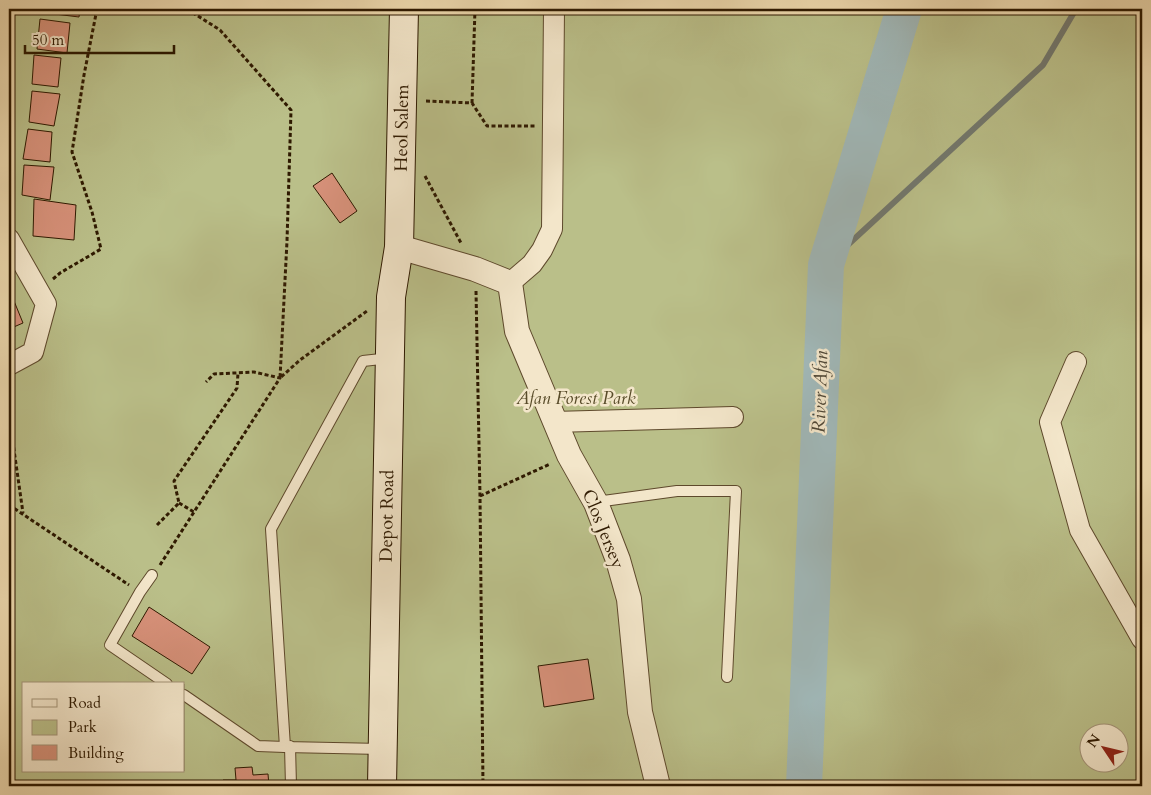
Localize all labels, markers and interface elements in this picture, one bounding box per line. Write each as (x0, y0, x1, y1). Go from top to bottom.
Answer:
scale bar (25, 22, 174, 54)
text: 50 m (32, 30, 64, 50)
street label: Heol Salem (389, 83, 415, 172)
water label: River Afan (806, 350, 834, 434)
park label: Afan Forest Park (515, 386, 636, 411)
street label: Depot Road (374, 469, 400, 562)
street label: Clos Jersey (576, 486, 630, 573)
legend (22, 682, 185, 772)
text: Road (68, 693, 101, 713)
text: Park (68, 717, 97, 737)
north arrow (1078, 722, 1128, 772)
text: N (1082, 730, 1105, 751)
text: Building (68, 743, 124, 763)

